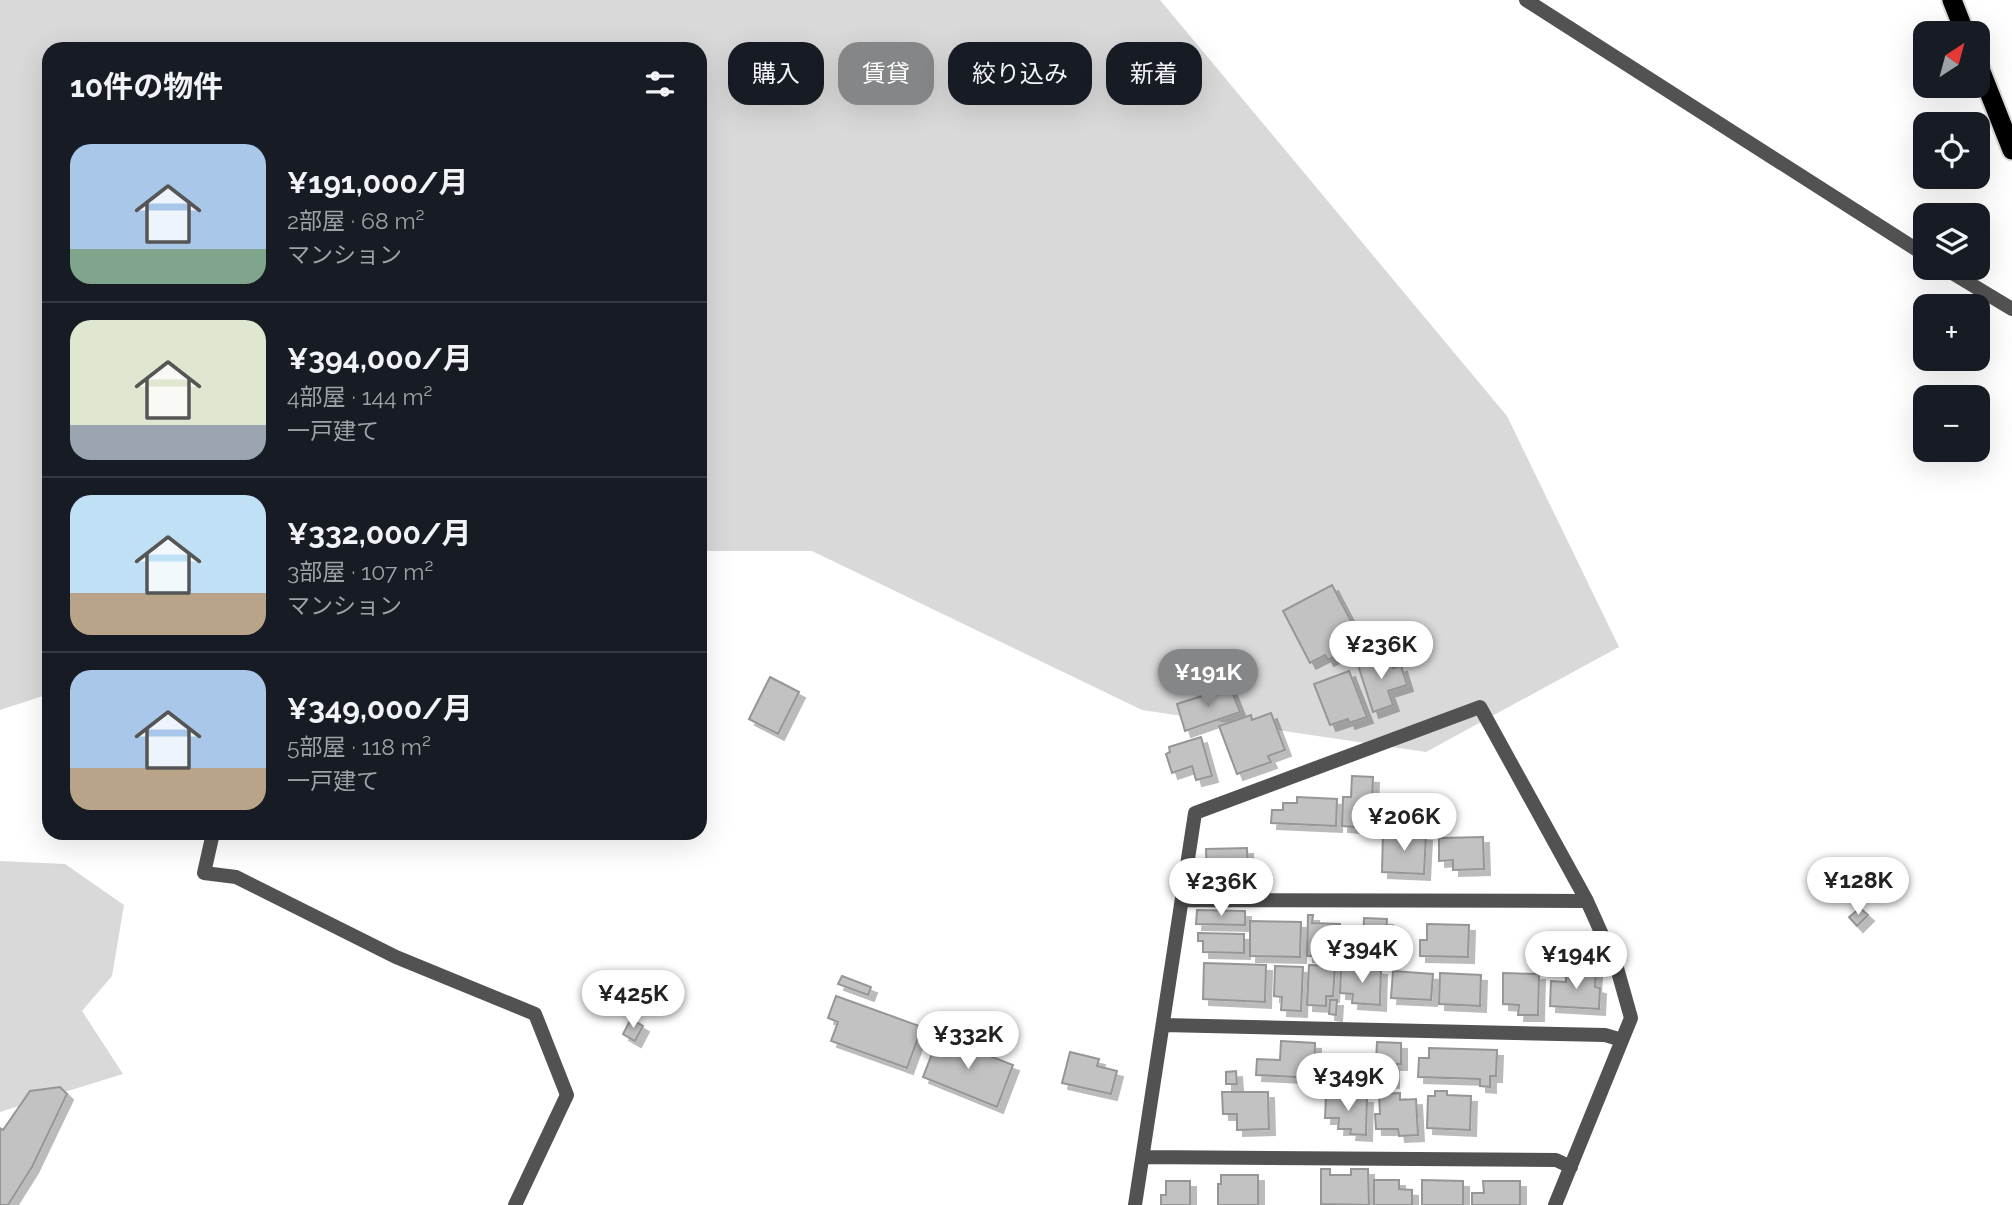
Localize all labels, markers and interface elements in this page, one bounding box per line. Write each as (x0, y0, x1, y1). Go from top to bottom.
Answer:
north arrow (1913, 21, 1990, 98)
map controls (1913, 21, 1990, 462)
chip: 購入 (728, 42, 824, 105)
chip: 賃貸 (838, 42, 934, 105)
chip: 絞り込み (948, 42, 1092, 105)
chip: 新着 (1106, 42, 1202, 105)
icon: filters (641, 65, 679, 103)
text: 10件の物件 (70, 69, 223, 104)
button: locate (1913, 112, 1990, 189)
text: ¥191,000/月 (287, 165, 469, 200)
icon: home (126, 172, 210, 256)
button: layers (1913, 203, 1990, 280)
text: 2部屋 · 68 m² (287, 207, 425, 234)
text: マンション (287, 241, 402, 268)
button: + (1913, 294, 1990, 371)
text: ¥394,000/月 (287, 341, 473, 376)
icon: home (126, 348, 210, 432)
text: 4部屋 · 144 m² (287, 383, 433, 410)
button: − (1913, 385, 1990, 462)
text: 一戸建て (287, 417, 379, 444)
text: ¥332,000/月 (287, 516, 472, 551)
icon: home (126, 523, 210, 607)
text: 3部屋 · 107 m² (287, 558, 433, 585)
text: マンション (287, 592, 402, 619)
pin: ¥236K (1332, 622, 1430, 681)
text: ¥236K (1345, 630, 1417, 657)
pin: ¥191K (1159, 650, 1257, 709)
text: ¥191K (1174, 658, 1242, 685)
text: ¥349,000/月 (287, 691, 473, 726)
icon: home (126, 698, 210, 782)
text: 5部屋 · 118 m² (287, 733, 431, 760)
text: 一戸建て (287, 767, 379, 794)
pin: ¥206K (1355, 794, 1453, 853)
text: ¥206K (1368, 802, 1440, 829)
pin: ¥236K (1172, 858, 1270, 918)
pin: ¥128K (1809, 858, 1907, 917)
text: ¥128K (1823, 866, 1893, 893)
text: ¥236K (1185, 867, 1257, 894)
pin: ¥394K (1313, 926, 1411, 985)
pin: ¥194K (1527, 932, 1625, 991)
text: ¥394K (1326, 934, 1398, 961)
text: ¥194K (1541, 940, 1611, 967)
pin: ¥425K (584, 970, 682, 1030)
text: ¥425K (598, 979, 668, 1006)
pin: ¥332K (919, 1012, 1017, 1071)
text: ¥332K (933, 1020, 1003, 1047)
pin: ¥349K (1299, 1054, 1397, 1113)
text: ¥349K (1312, 1062, 1384, 1089)

